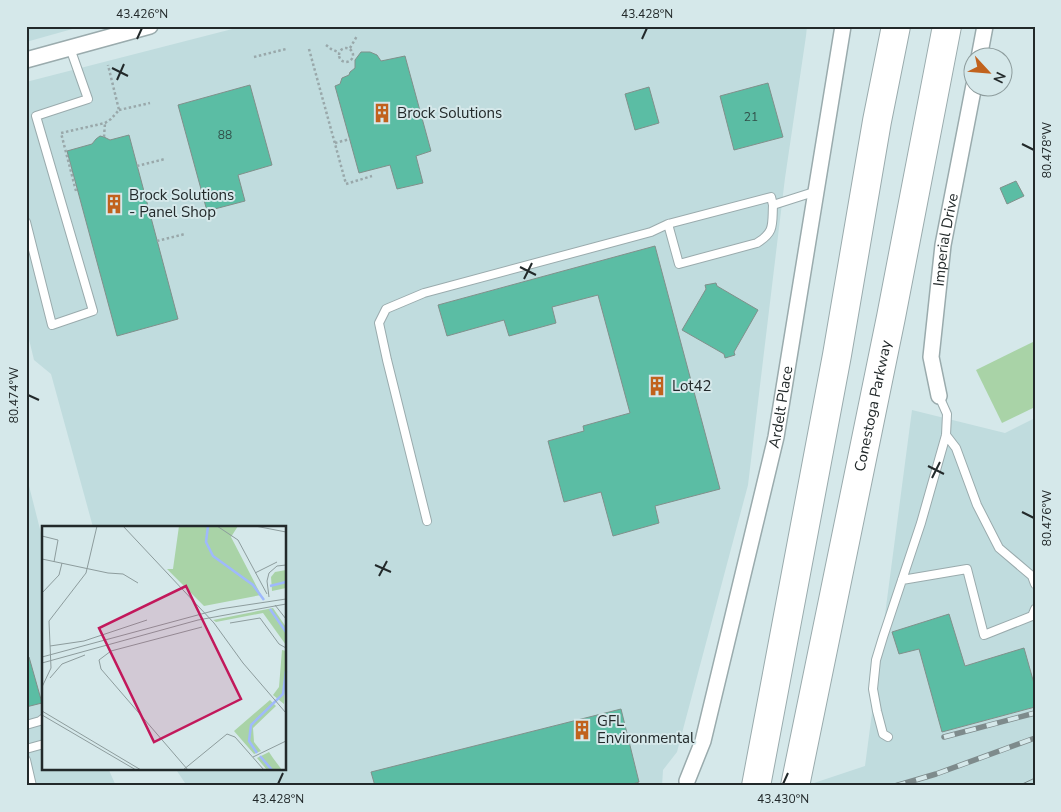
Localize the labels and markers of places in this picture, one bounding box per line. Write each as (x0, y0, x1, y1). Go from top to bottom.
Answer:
building icon: Brock Solutions (371, 102, 393, 124)
place label: Brock Solutions (397, 103, 502, 123)
place label: Brock Solutions - Panel Shop (129, 185, 234, 222)
building icon: Brock Solutions - Panel Shop (103, 193, 125, 215)
building icon: Lot42 (646, 375, 668, 397)
place label: Lot42 (672, 376, 712, 396)
place label: GFL Environmental (597, 711, 695, 748)
building icon: GFL Environmental (571, 719, 593, 741)

